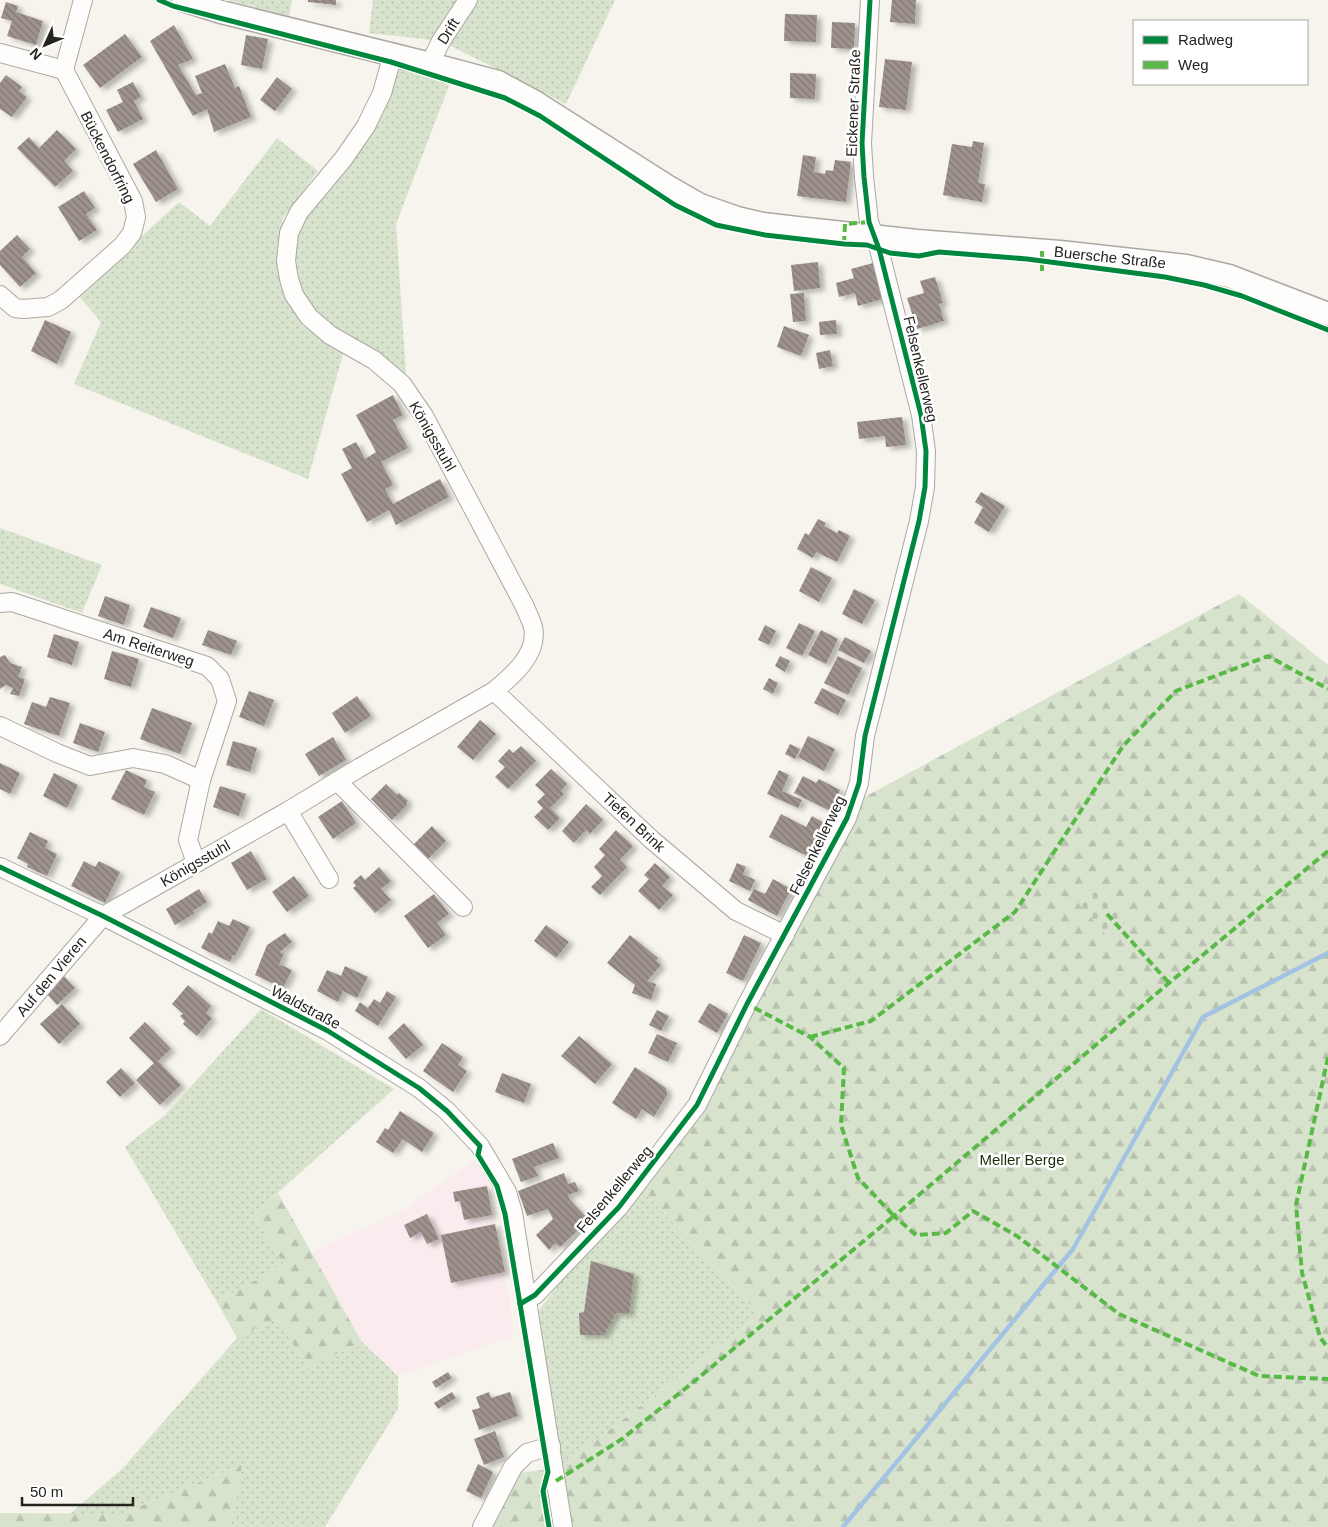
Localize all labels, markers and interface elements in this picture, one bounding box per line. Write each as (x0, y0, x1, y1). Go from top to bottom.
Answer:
street label: Drift (434, 14, 463, 47)
north arrow (20, 20, 70, 70)
legend (1133, 20, 1308, 85)
text: Radweg (1178, 31, 1233, 48)
text: N (26, 45, 45, 63)
street label: Eickener Straße (843, 49, 863, 157)
text: Weg (1178, 56, 1209, 73)
street label: Bückendorfring (78, 108, 138, 206)
street label: Buersche Straße (1053, 243, 1167, 271)
street label: Felsenkellerweg (901, 314, 941, 424)
street label: Königsstuhl (406, 398, 460, 474)
street label: Am Reiterweg (102, 624, 196, 670)
street label: Tiefen Brink (599, 789, 669, 856)
street label: Felsenkellerweg (786, 793, 848, 897)
street label: Königsstuhl (157, 836, 233, 890)
street label: Auf den Vieren (13, 933, 89, 1019)
street label: Waldstraße (268, 982, 344, 1032)
street label: Felsenkellerweg (573, 1142, 655, 1236)
park label: Meller Berge (979, 1151, 1065, 1168)
scale bar (22, 1474, 134, 1506)
text: 50 m (30, 1483, 63, 1500)

